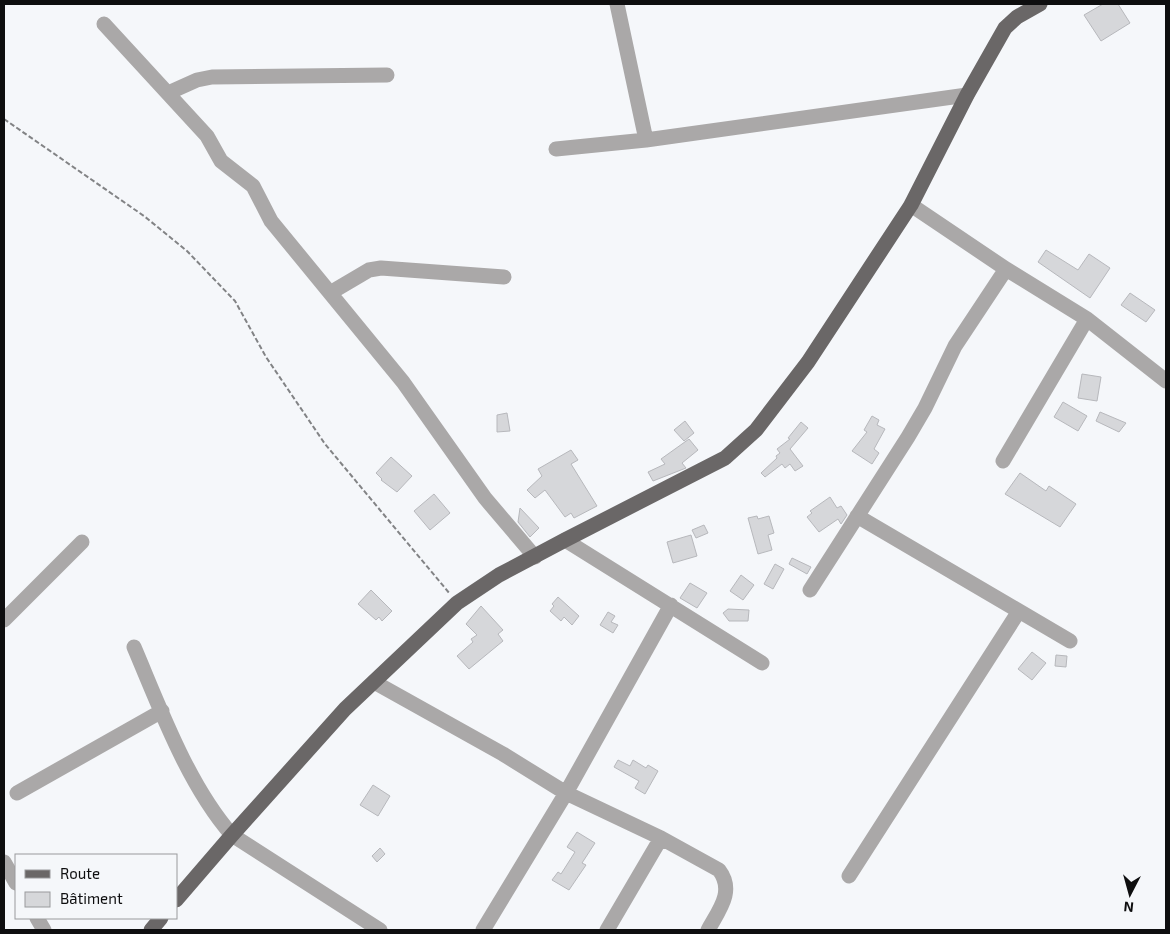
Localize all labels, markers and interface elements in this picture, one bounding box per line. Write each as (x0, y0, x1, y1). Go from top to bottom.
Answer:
legend (15, 854, 178, 919)
text: Route (60, 864, 100, 882)
north arrow (1105, 869, 1155, 919)
text: Bâtiment (60, 889, 123, 907)
text: N (1123, 898, 1135, 916)

